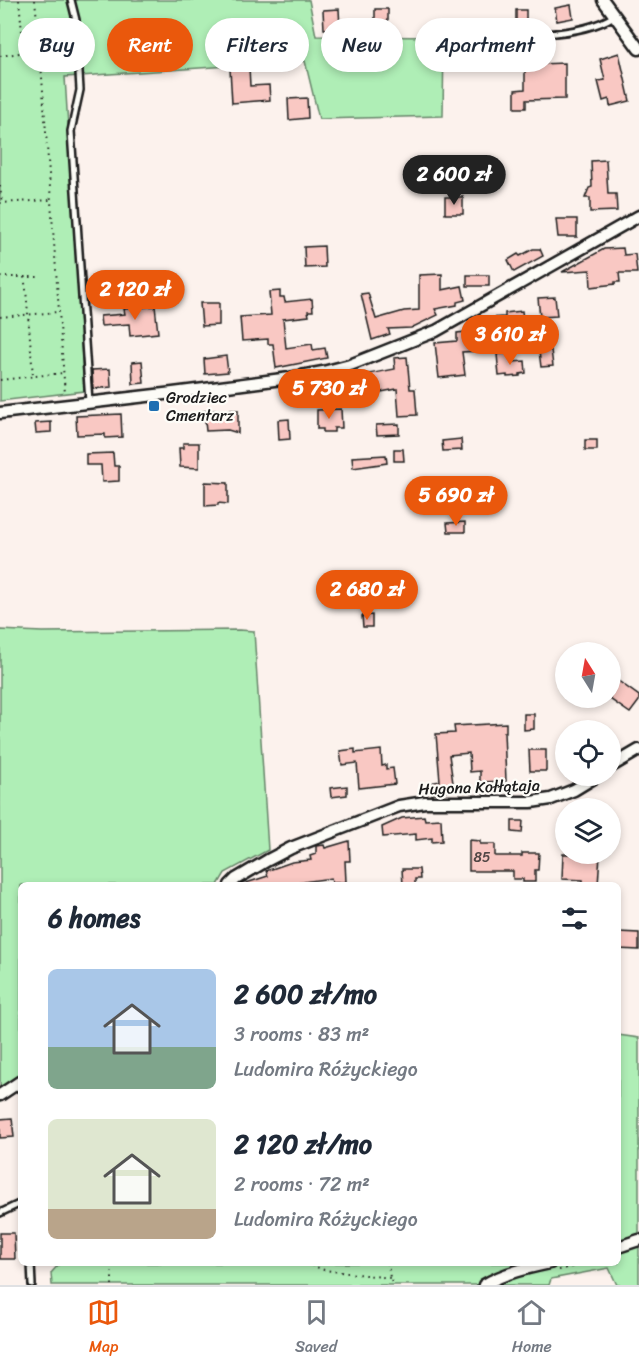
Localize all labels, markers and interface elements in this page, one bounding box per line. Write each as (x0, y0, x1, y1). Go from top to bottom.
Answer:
chip: Buy (18, 18, 95, 72)
chip: Rent (107, 18, 193, 72)
chip: Filters (205, 18, 309, 72)
chip: New (321, 18, 403, 72)
chip: Apartment (415, 18, 556, 72)
pin: 2 600 zł (392, 155, 516, 206)
text: 2 600 zł (417, 157, 491, 192)
pin: 2 120 zł (73, 270, 197, 321)
text: 2 120 zł (100, 272, 170, 307)
pin: 3 610 zł (448, 315, 572, 366)
text: 3 610 zł (475, 317, 545, 352)
pin: 5 730 zł (267, 369, 391, 420)
text: 5 730 zł (292, 371, 366, 406)
place label: Grodziec Cmentarz (166, 383, 234, 430)
marker: Grodziec Cmentarz (147, 399, 161, 413)
pin: 5 690 zł (394, 476, 518, 527)
text: 5 690 zł (419, 478, 493, 513)
pin: 2 680 zł (305, 570, 429, 621)
text: 2 680 zł (330, 572, 404, 607)
north arrow (555, 642, 621, 708)
map controls (555, 642, 621, 864)
button: locate (555, 720, 621, 786)
street label: Hugona Kołłątaja (418, 770, 540, 804)
button: layers (555, 798, 621, 864)
house number: 85 (474, 845, 491, 870)
text: 6 homes (48, 895, 140, 941)
icon: filters (558, 902, 591, 935)
text: 2 600 zł/mo (234, 971, 377, 1017)
icon: home (96, 993, 168, 1065)
text: 3 rooms · 83 m² (234, 1017, 369, 1052)
text: Ludomira Różyckiego (234, 1052, 418, 1087)
text: 2 120 zł/mo (234, 1121, 372, 1167)
icon: home (96, 1143, 168, 1215)
text: 2 rooms · 72 m² (234, 1167, 370, 1202)
text: Ludomira Różyckiego (234, 1202, 418, 1237)
tab: Map (87, 1296, 120, 1361)
tab: Saved (295, 1296, 337, 1361)
tab: Home (512, 1296, 552, 1361)

